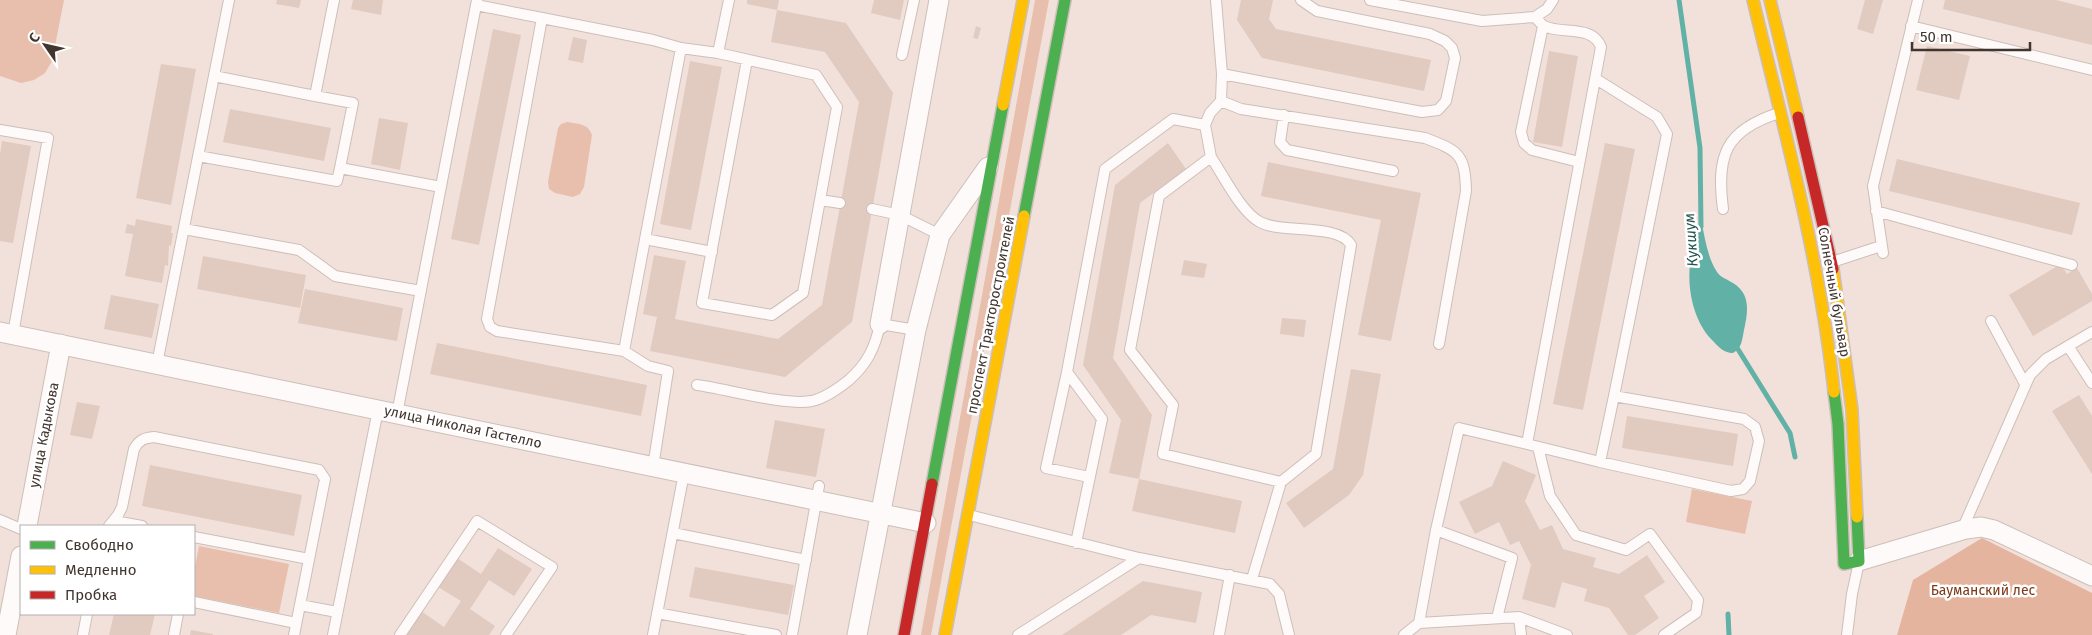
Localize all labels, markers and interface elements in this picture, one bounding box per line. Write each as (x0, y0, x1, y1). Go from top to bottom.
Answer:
north arrow (20, 20, 70, 70)
scale bar (1912, 20, 2030, 52)
text: 50 m (1920, 28, 1953, 46)
text: С (25, 30, 44, 46)
water label: Кукшум (1680, 212, 1702, 268)
street label: проспект Тракторостроителей (963, 215, 1019, 415)
street label: Солнечный бульвар (1814, 226, 1854, 358)
street label: улица Кадыкова (25, 381, 63, 489)
street label: улица Николая Гастелло (383, 402, 543, 452)
legend (20, 525, 195, 615)
text: Свободно (65, 536, 134, 554)
text: Медленно (65, 561, 137, 579)
park label: Бауманский лес (1931, 582, 2036, 599)
text: Пробка (65, 586, 117, 604)

